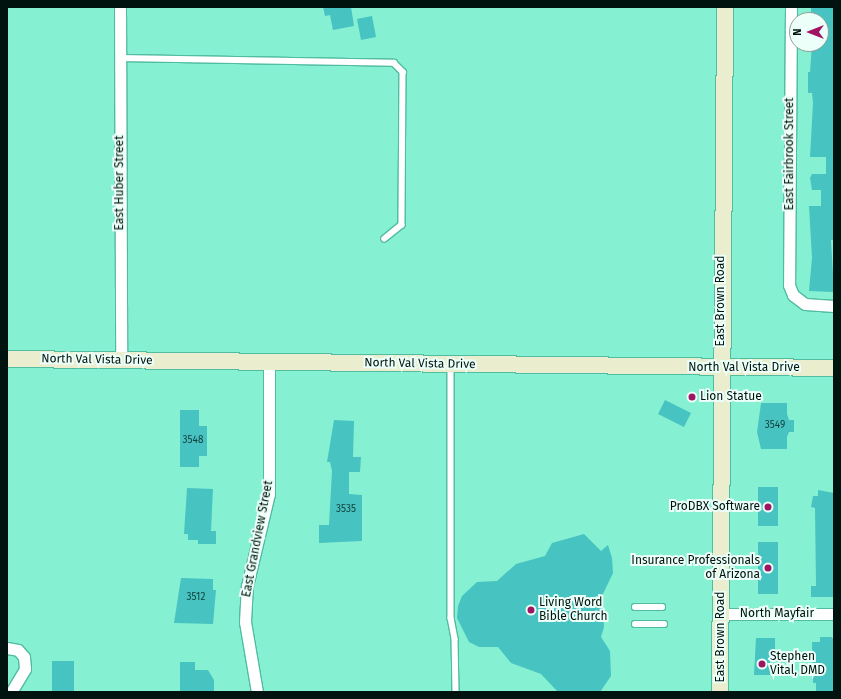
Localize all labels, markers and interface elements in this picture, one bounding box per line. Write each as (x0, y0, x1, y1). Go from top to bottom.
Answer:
north arrow (789, 12, 829, 52)
text: N (791, 28, 804, 36)
street label: East Fairbrook Street (783, 98, 797, 210)
street label: East Huber Street (113, 136, 127, 230)
street label: East Brown Road (714, 256, 728, 346)
street label: North Val Vista Drive (41, 352, 153, 368)
street label: North Val Vista Drive (364, 356, 476, 372)
street label: North Val Vista Drive (688, 361, 800, 375)
place label: Lion Statue (700, 390, 762, 404)
marker: Lion Statue (687, 392, 697, 402)
house number: 3549 (765, 420, 785, 432)
house number: 3548 (183, 435, 203, 447)
street label: East Grandview Street (240, 479, 276, 599)
place label: ProDBX Software (670, 500, 760, 514)
marker: ProDBX Software (763, 502, 773, 512)
house number: 3535 (336, 504, 356, 516)
place label: Insurance Professionals of Arizona (631, 554, 760, 582)
marker: Insurance Professionals of Arizona (763, 563, 773, 573)
house number: 3512 (187, 592, 205, 604)
street label: East Brown Road (714, 592, 728, 682)
place label: Living Word Bible Church (539, 596, 608, 624)
marker: Living Word Bible Church (526, 605, 536, 615)
street label: North Mayfair (740, 607, 814, 621)
place label: Stephen Vital, DMD (770, 650, 825, 678)
marker: Stephen Vital, DMD (757, 659, 767, 669)

